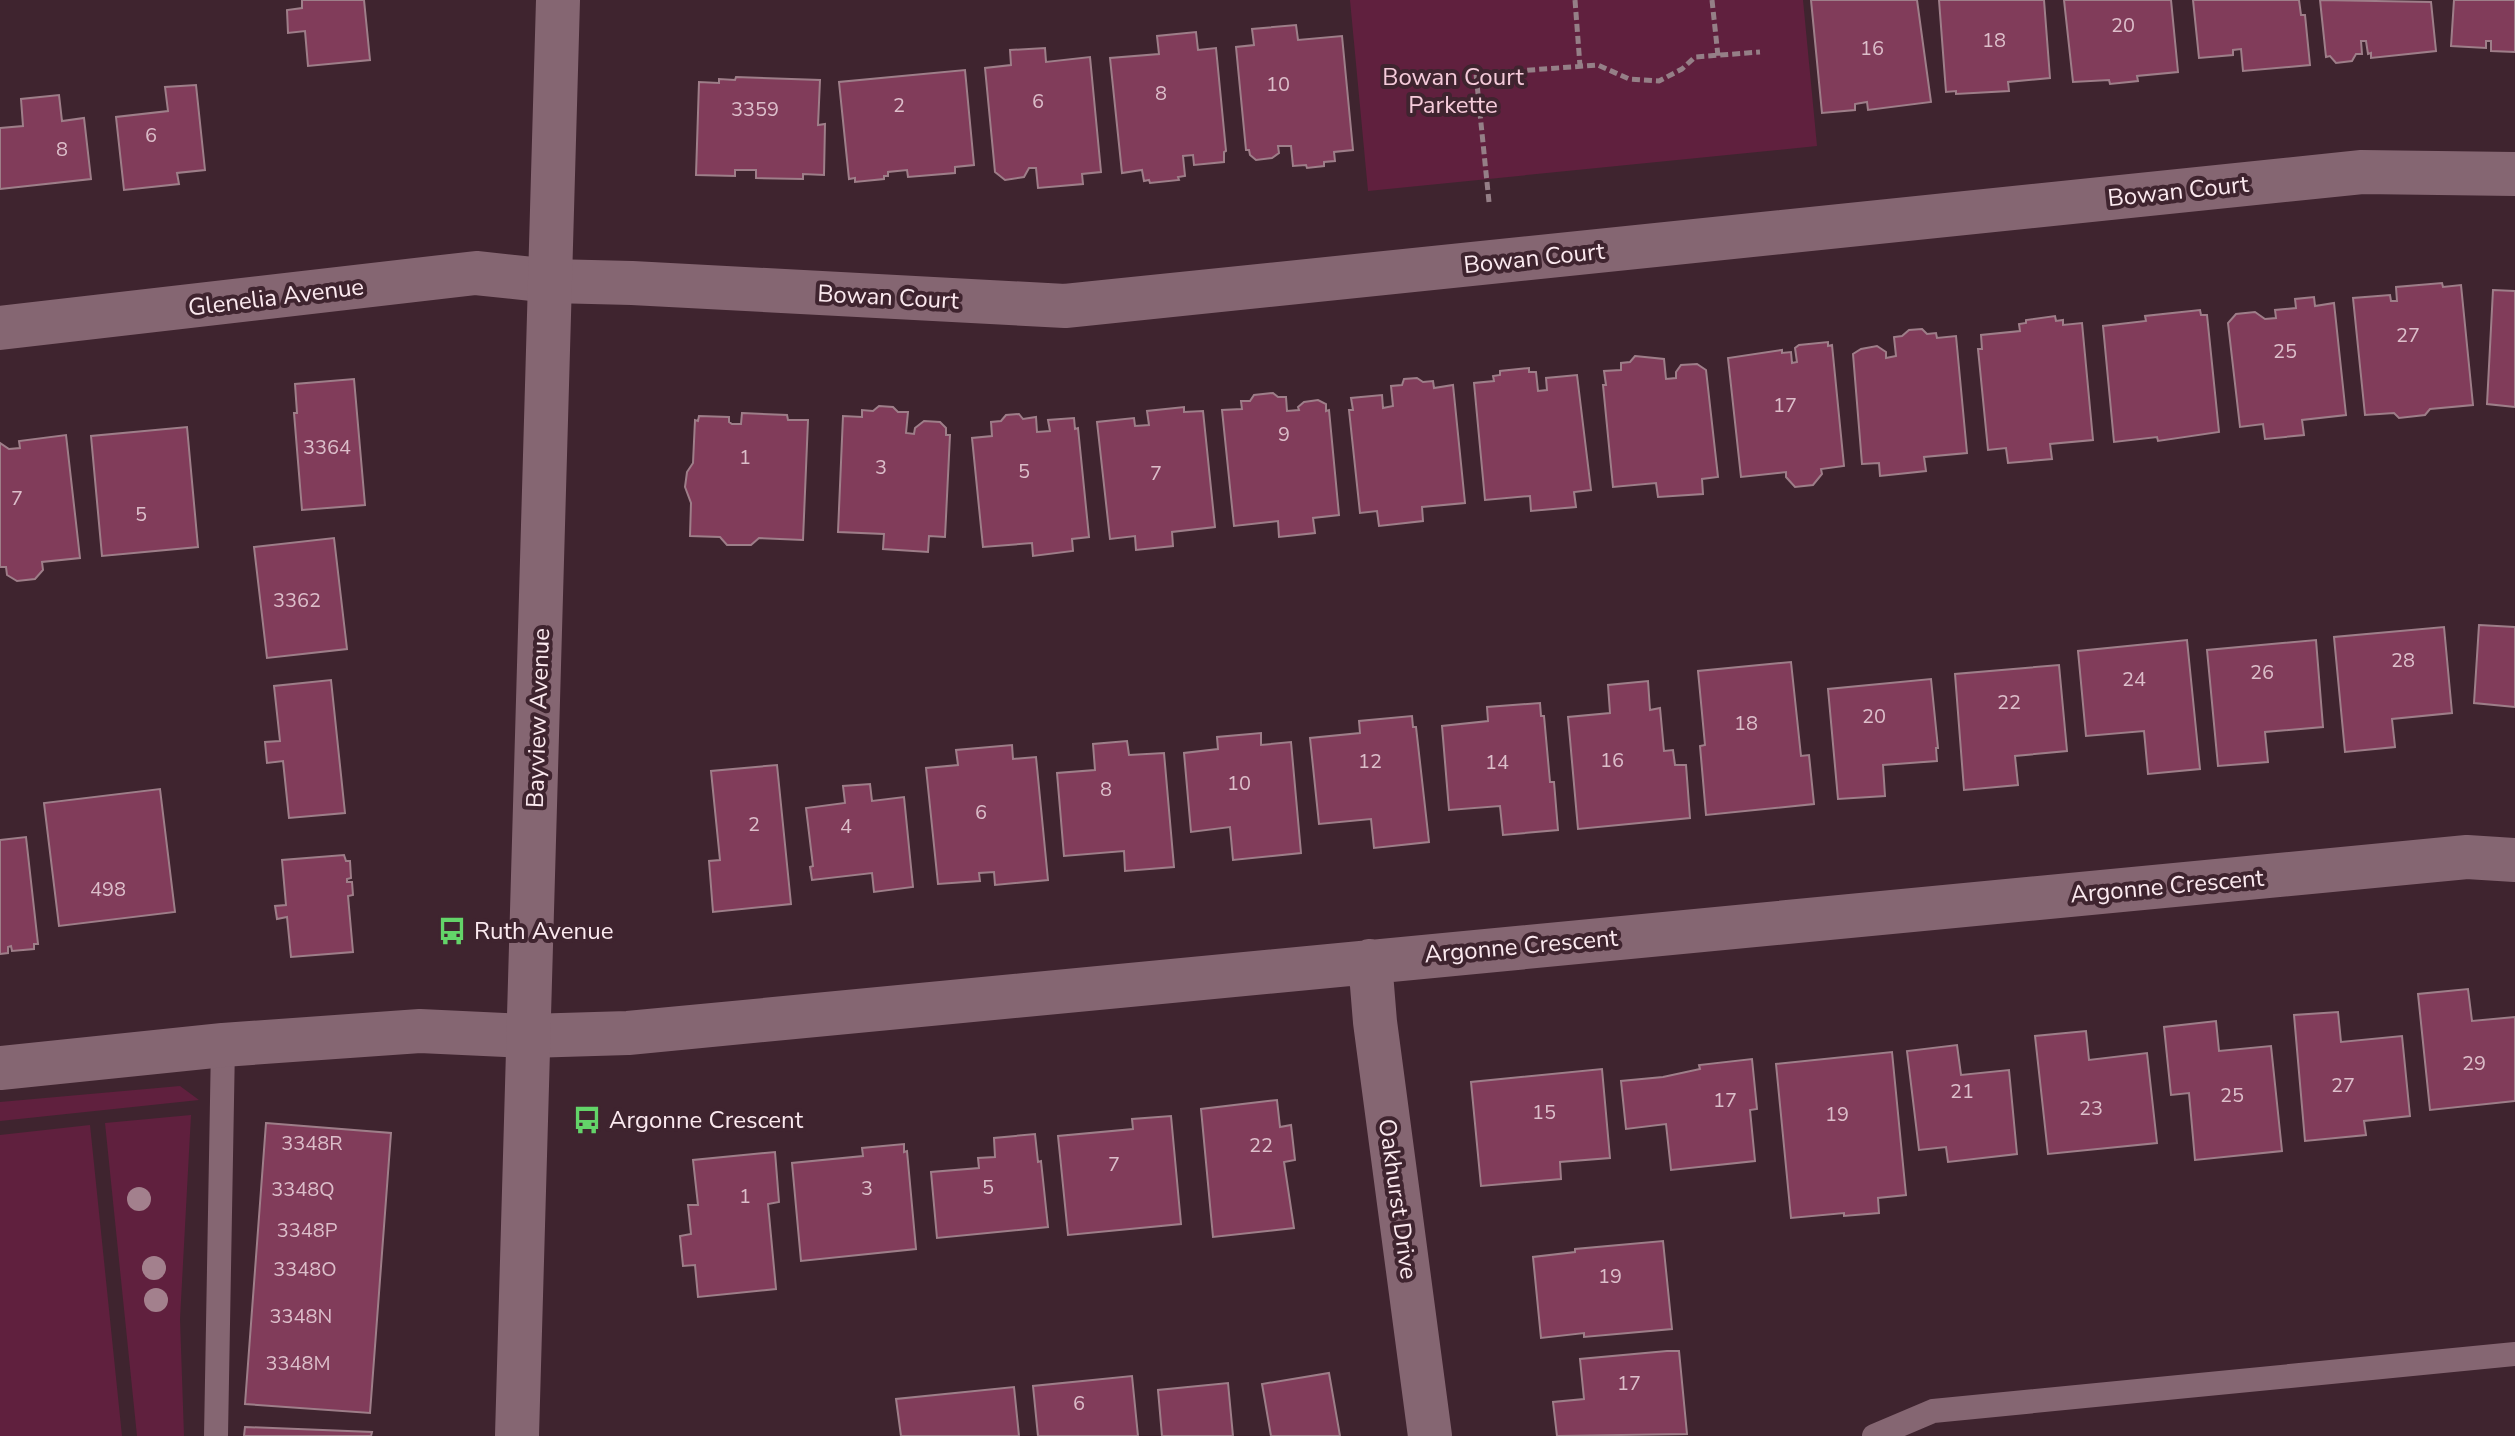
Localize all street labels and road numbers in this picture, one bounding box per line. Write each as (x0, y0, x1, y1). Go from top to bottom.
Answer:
street label: Bowan Court (2106, 168, 2251, 214)
street label: Bowan Court (1462, 235, 1607, 281)
street label: Glenelia Avenue (186, 270, 366, 324)
street label: Bowan Court (816, 277, 960, 317)
street label: Bayview Avenue (519, 627, 557, 809)
street label: Argonne Crescent (2069, 862, 2266, 910)
street label: Argonne Crescent (1423, 922, 1620, 970)
street label: Oakhurst Drive (1371, 1117, 1425, 1281)

